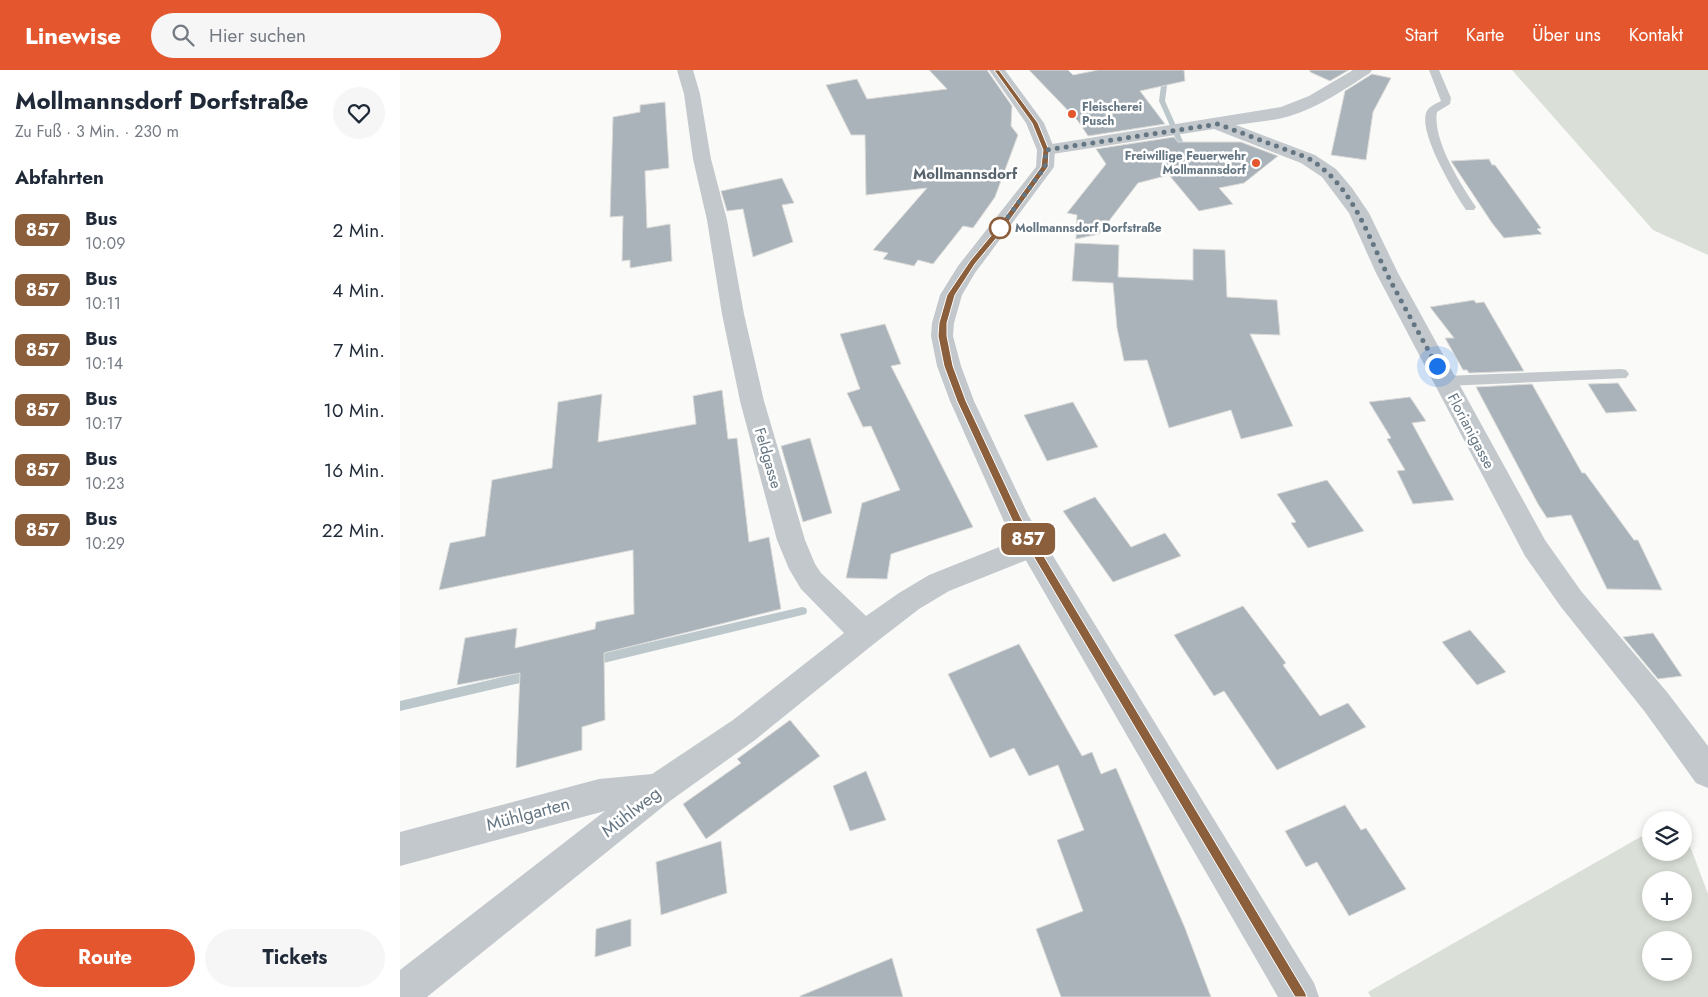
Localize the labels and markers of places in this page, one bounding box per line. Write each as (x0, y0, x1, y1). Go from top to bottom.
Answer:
place label: Fleischerei Pusch (1082, 98, 1142, 130)
marker: Fleischerei Pusch (1066, 108, 1078, 120)
place label: Freiwillige Feuerwehr Mollmannsdorf (1125, 147, 1247, 179)
marker: Freiwillige Feuerwehr Mollmannsdorf (1250, 157, 1262, 169)
marker: Mollmannsdorf Dorfstraße (989, 217, 1011, 239)
place label: Mollmannsdorf Dorfstraße (1015, 219, 1162, 237)

